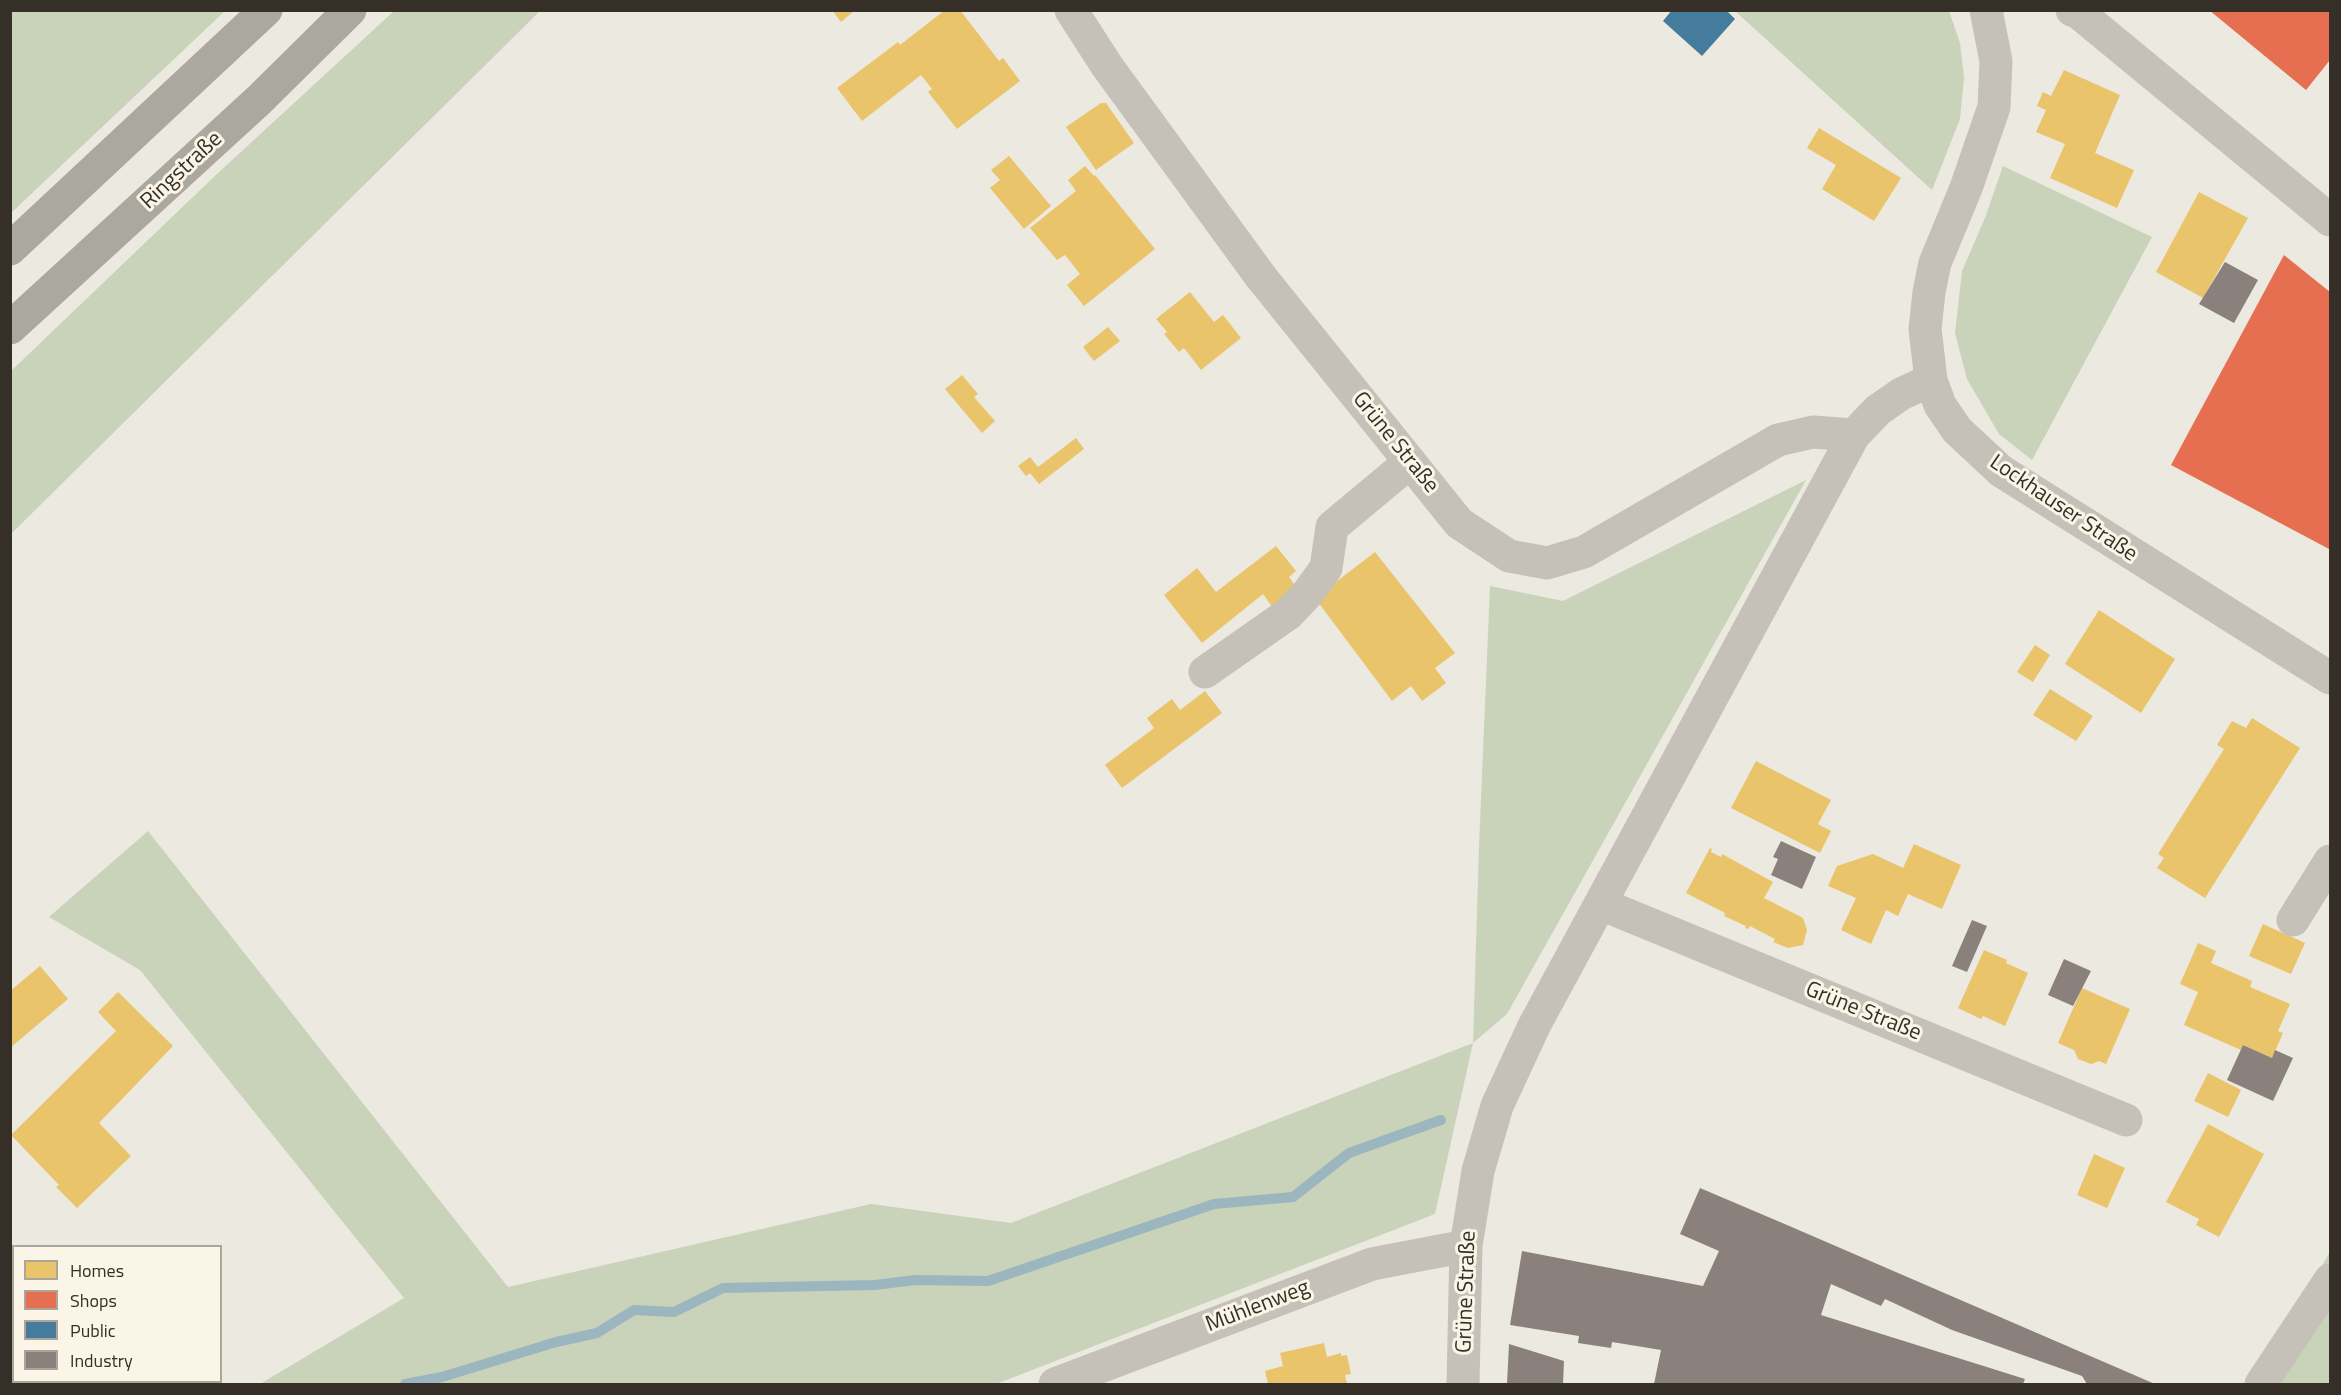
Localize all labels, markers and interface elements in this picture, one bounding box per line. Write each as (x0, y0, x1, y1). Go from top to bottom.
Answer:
street label: Ringstraße (136, 127, 228, 215)
street label: Grüne Straße (1346, 387, 1444, 499)
street label: Lockhauser Straße (1984, 450, 2142, 568)
street label: Grüne Straße (1801, 977, 1925, 1047)
street label: Grüne Straße (1452, 1230, 1482, 1354)
legend (12, 1245, 222, 1383)
text: Homes (70, 1257, 124, 1284)
street label: Mühlenweg (1202, 1275, 1314, 1339)
text: Shops (70, 1287, 117, 1314)
text: Public (70, 1317, 116, 1344)
text: Industry (70, 1347, 133, 1374)

